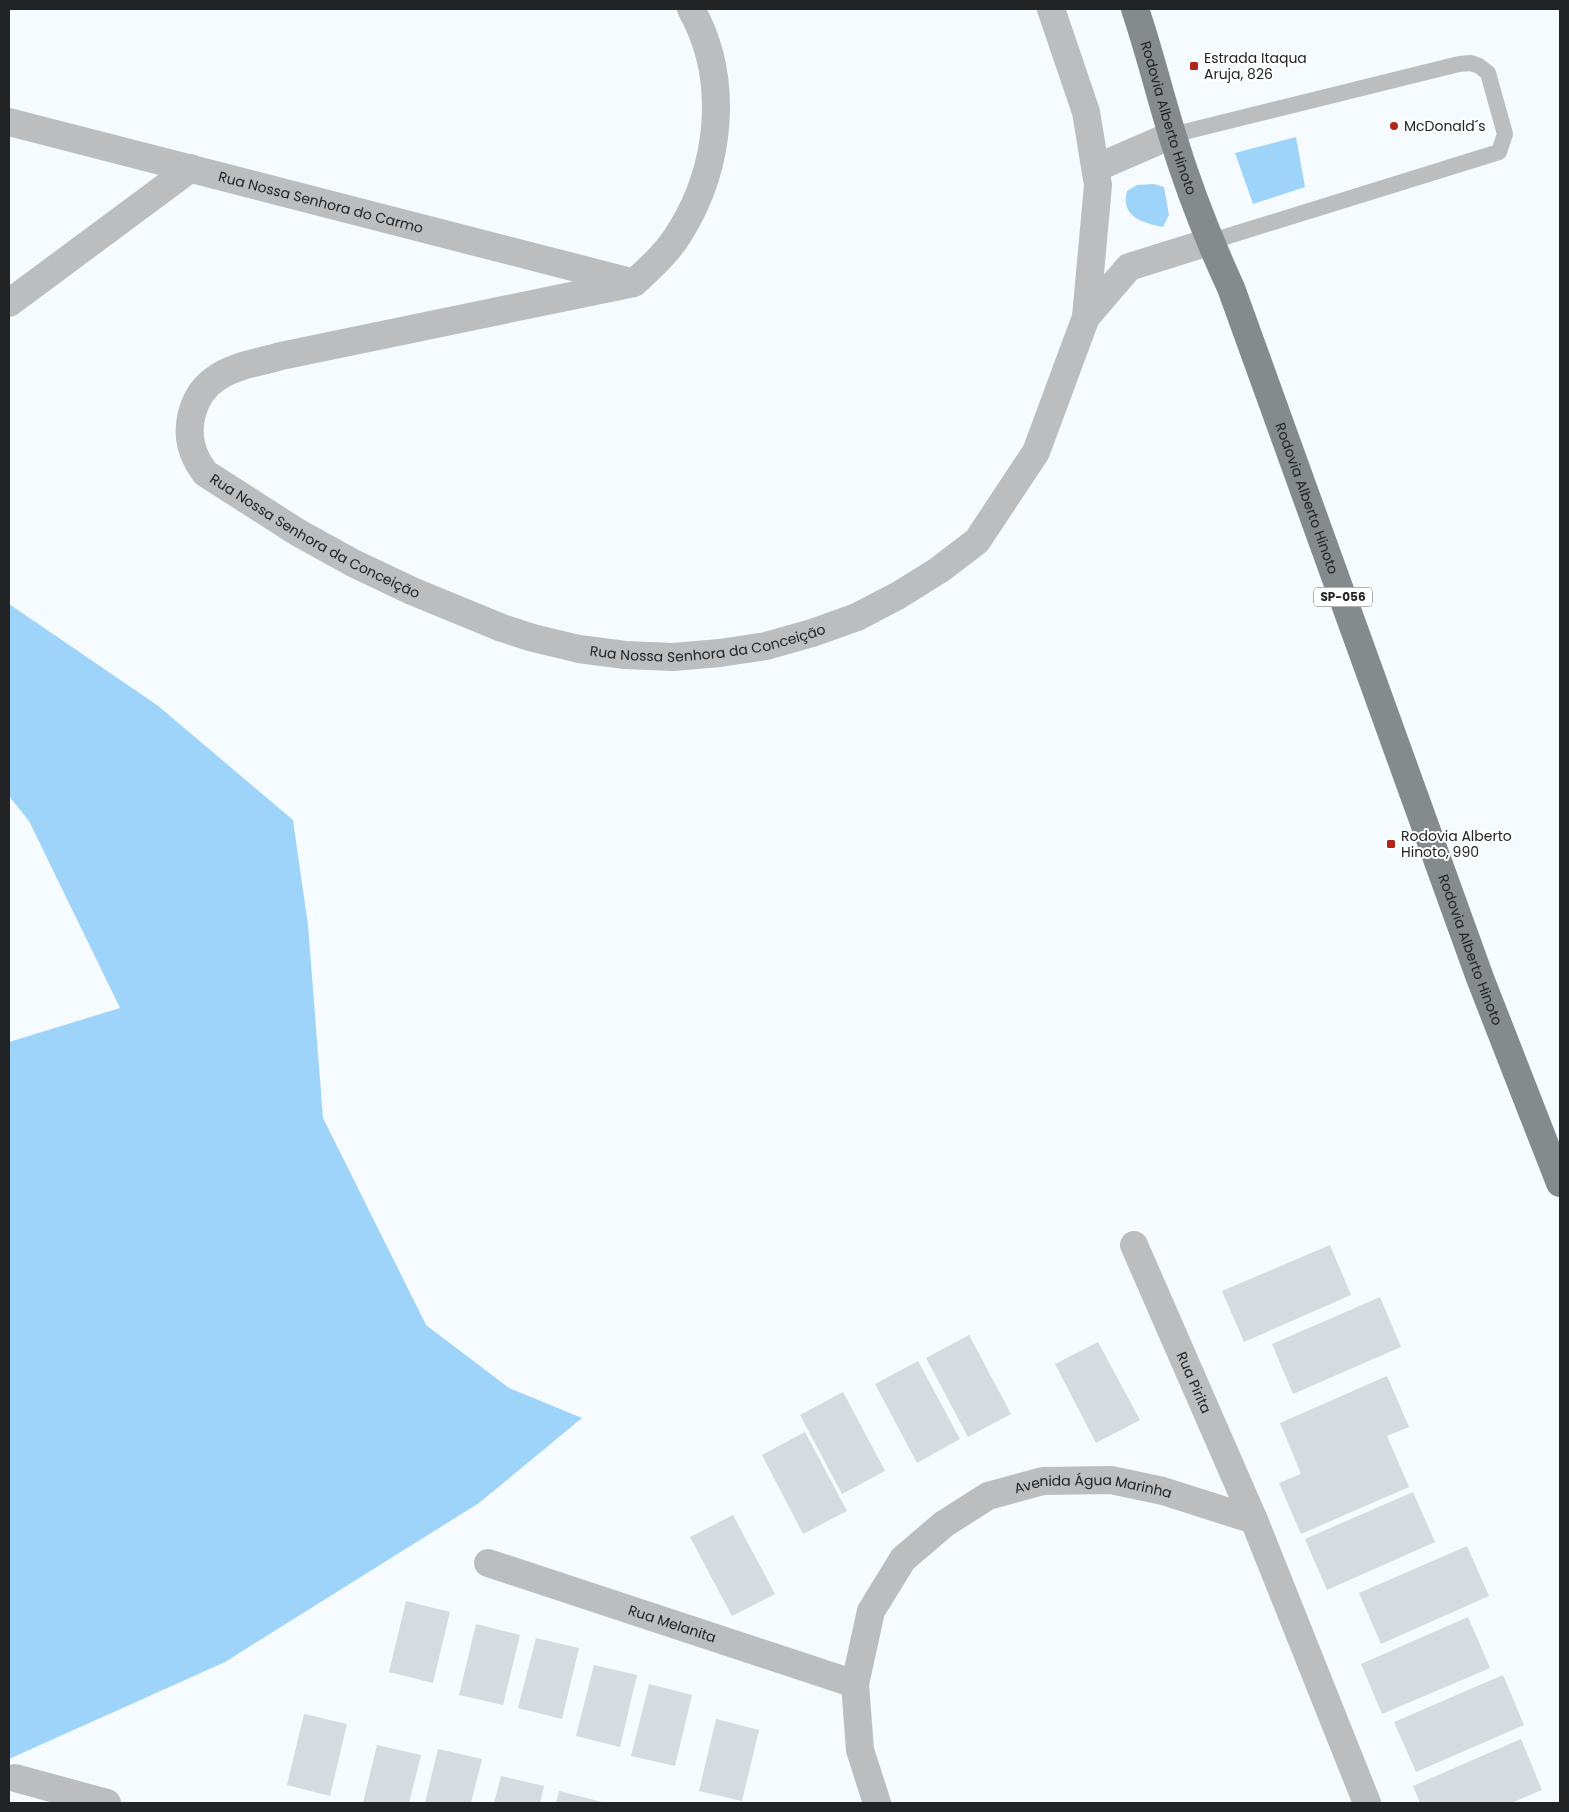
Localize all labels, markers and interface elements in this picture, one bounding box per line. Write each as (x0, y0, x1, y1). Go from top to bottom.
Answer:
street label: Rodovia Alberto Hinoto (1136, 39, 1202, 198)
place label: Estrada Itaqua Aruja, 826 (1204, 48, 1307, 84)
marker: Estrada Itaqua Aruja, 826 (1188, 60, 1200, 72)
place label: McDonald´s (1404, 116, 1486, 136)
marker: McDonald´s (1388, 120, 1400, 132)
street label: Rua Nossa Senhora do Carmo (216, 166, 425, 238)
street label: Rodovia Alberto Hinoto (1270, 420, 1343, 577)
street label: Rua Nossa Senhora da Conceição (206, 469, 423, 603)
road number: SP-056 (1314, 588, 1372, 606)
street label: Rua Nossa Senhora da Conceição (589, 619, 828, 667)
place label: Rodovia Alberto Hinoto, 990 (1401, 826, 1512, 862)
marker: Rodovia Alberto Hinoto, 990 (1385, 838, 1397, 850)
street label: Rodovia Alberto Hinoto (1433, 871, 1507, 1028)
street label: Rua Pirita (1172, 1348, 1216, 1417)
street label: Avenida Água Marinha (1012, 1470, 1175, 1503)
street label: Rua Melanita (626, 1600, 719, 1648)

